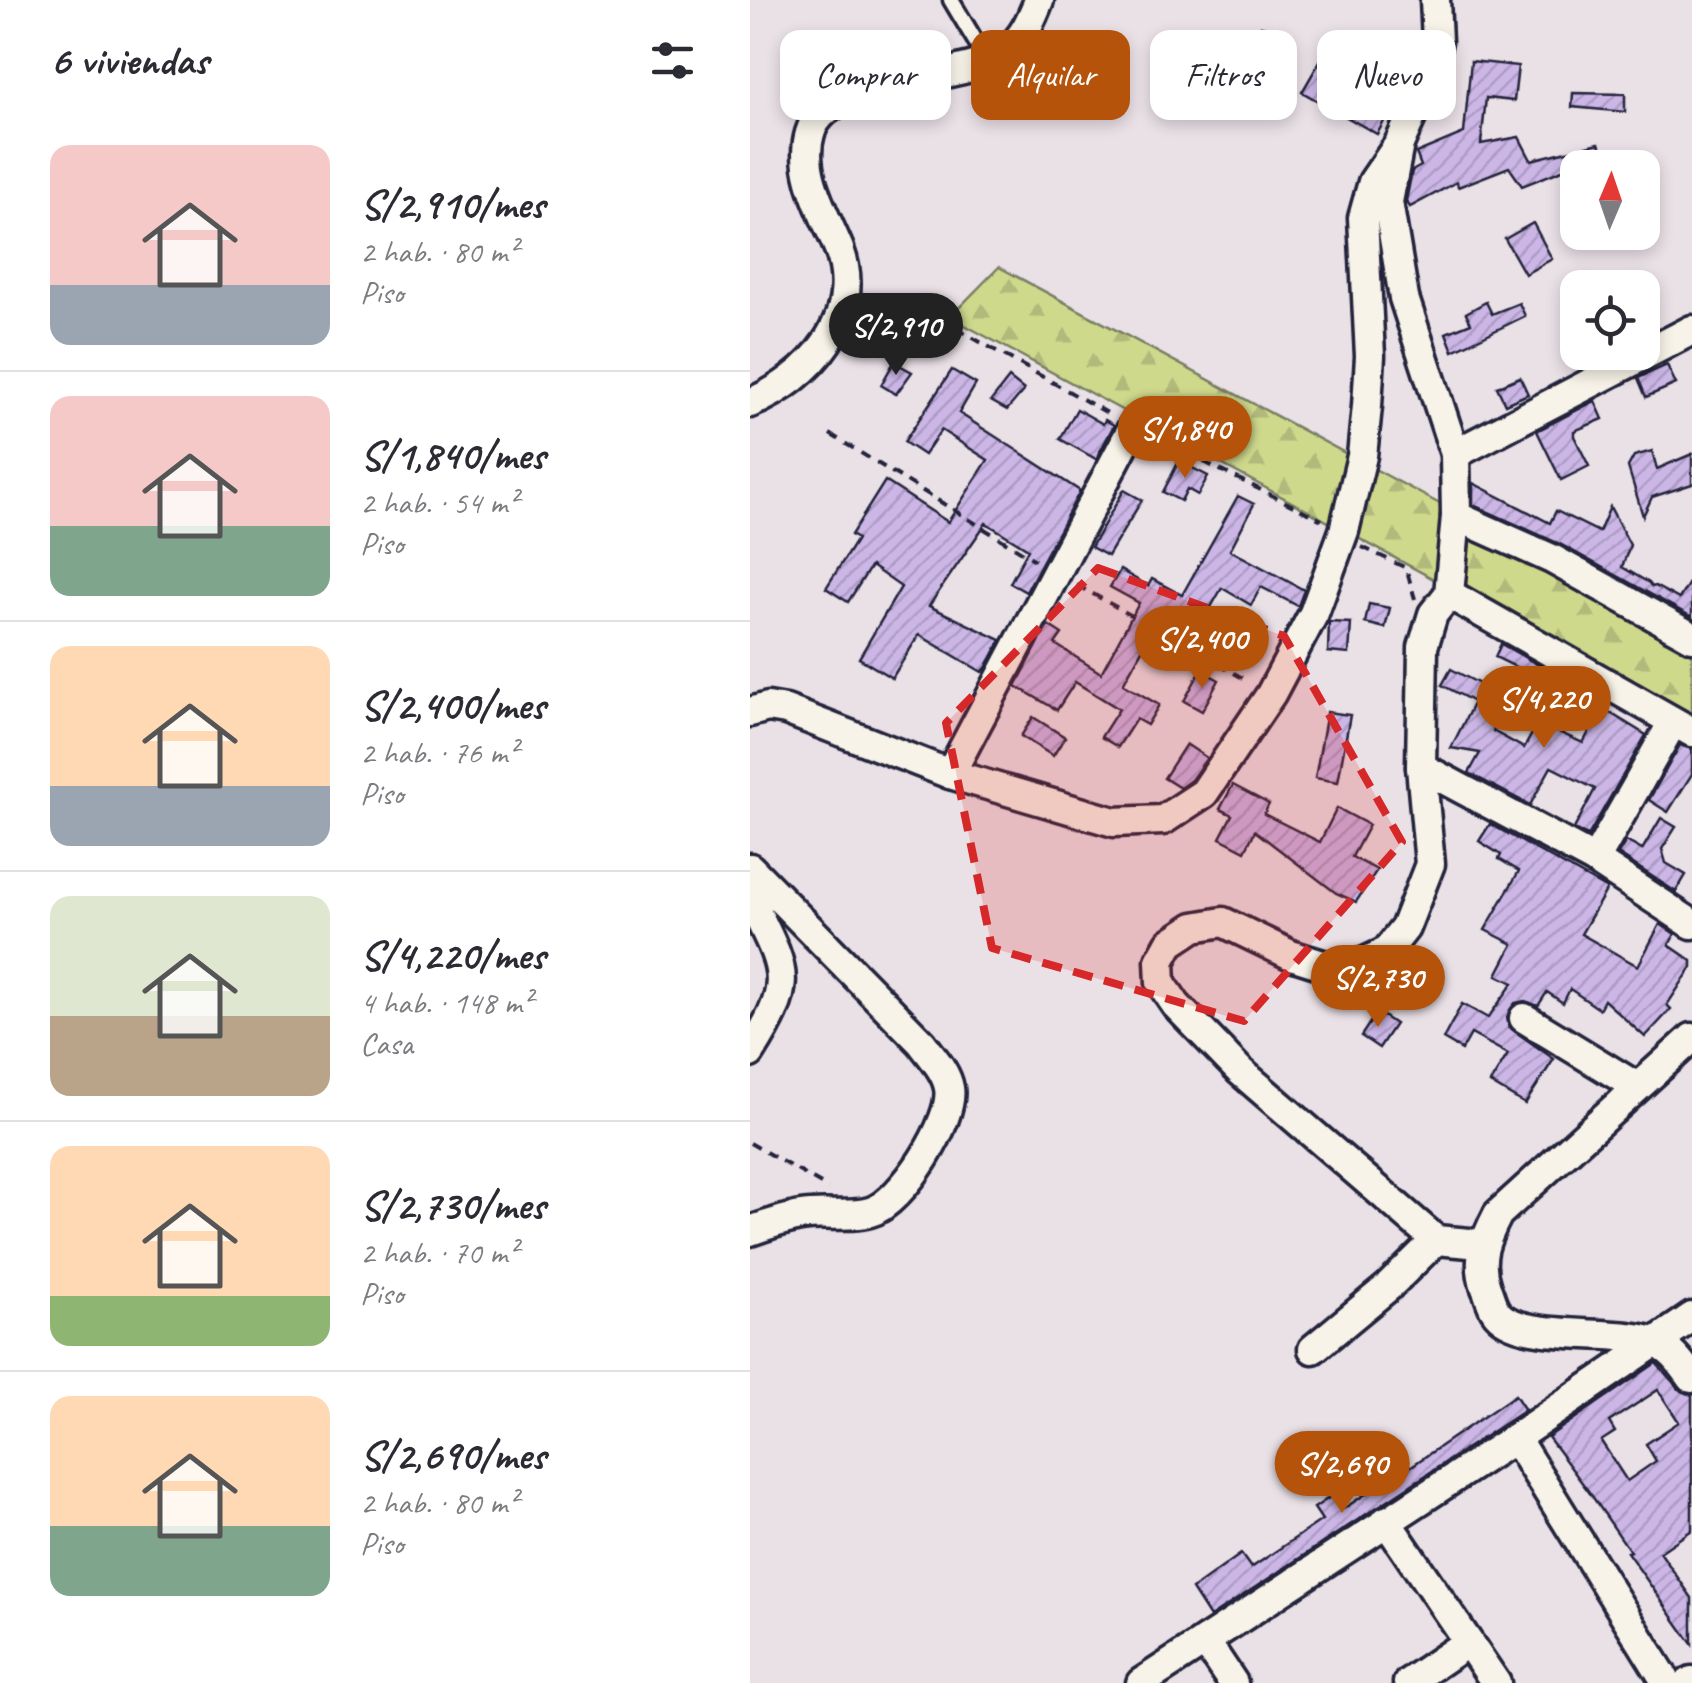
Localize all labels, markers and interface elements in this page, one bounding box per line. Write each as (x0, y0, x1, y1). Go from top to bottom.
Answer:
chip: Comprar (780, 30, 951, 120)
chip: Alquilar (971, 30, 1130, 120)
chip: Filtros (1150, 30, 1297, 120)
chip: Nuevo (1317, 30, 1456, 120)
icon: filters (645, 33, 700, 88)
text: 6 viviendas (50, 34, 208, 87)
north arrow (1560, 150, 1660, 250)
map controls (1560, 150, 1660, 370)
text: S/2,910/mes (360, 178, 545, 231)
icon: home (130, 185, 250, 305)
text: 2 hab. · 80 m² (360, 231, 517, 272)
button: locate (1560, 270, 1660, 370)
text: Piso (360, 272, 403, 313)
pin: S/2,910 (804, 293, 988, 378)
text: S/2,910 (851, 305, 941, 346)
pin: S/1,840 (1093, 396, 1277, 481)
text: S/1,840 (1140, 408, 1230, 449)
text: S/1,840/mes (360, 429, 545, 482)
icon: home (130, 436, 250, 556)
text: 2 hab. · 54 m² (360, 482, 517, 523)
text: Piso (360, 523, 403, 564)
pin: S/2,400 (1110, 606, 1294, 691)
text: S/2,400 (1157, 618, 1247, 659)
pin: S/4,220 (1452, 666, 1636, 751)
text: S/4,220 (1499, 678, 1589, 719)
text: S/2,400/mes (360, 679, 545, 732)
icon: home (130, 686, 250, 806)
text: 2 hab. · 76 m² (360, 732, 517, 773)
text: Piso (360, 773, 403, 814)
text: S/4,220/mes (360, 929, 545, 982)
icon: home (130, 936, 250, 1056)
pin: S/2,730 (1286, 945, 1470, 1030)
text: S/2,730 (1333, 957, 1423, 998)
text: 4 hab. · 148 m² (360, 982, 532, 1023)
text: Casa (360, 1023, 413, 1064)
text: S/2,730/mes (360, 1179, 545, 1232)
icon: home (130, 1186, 250, 1306)
text: 2 hab. · 70 m² (360, 1232, 517, 1273)
text: Piso (360, 1273, 403, 1314)
text: S/2,690/mes (360, 1429, 545, 1482)
pin: S/2,690 (1250, 1431, 1434, 1516)
icon: home (130, 1436, 250, 1556)
text: S/2,690 (1297, 1443, 1387, 1484)
text: 2 hab. · 80 m² (360, 1482, 517, 1523)
text: Piso (360, 1523, 403, 1564)

